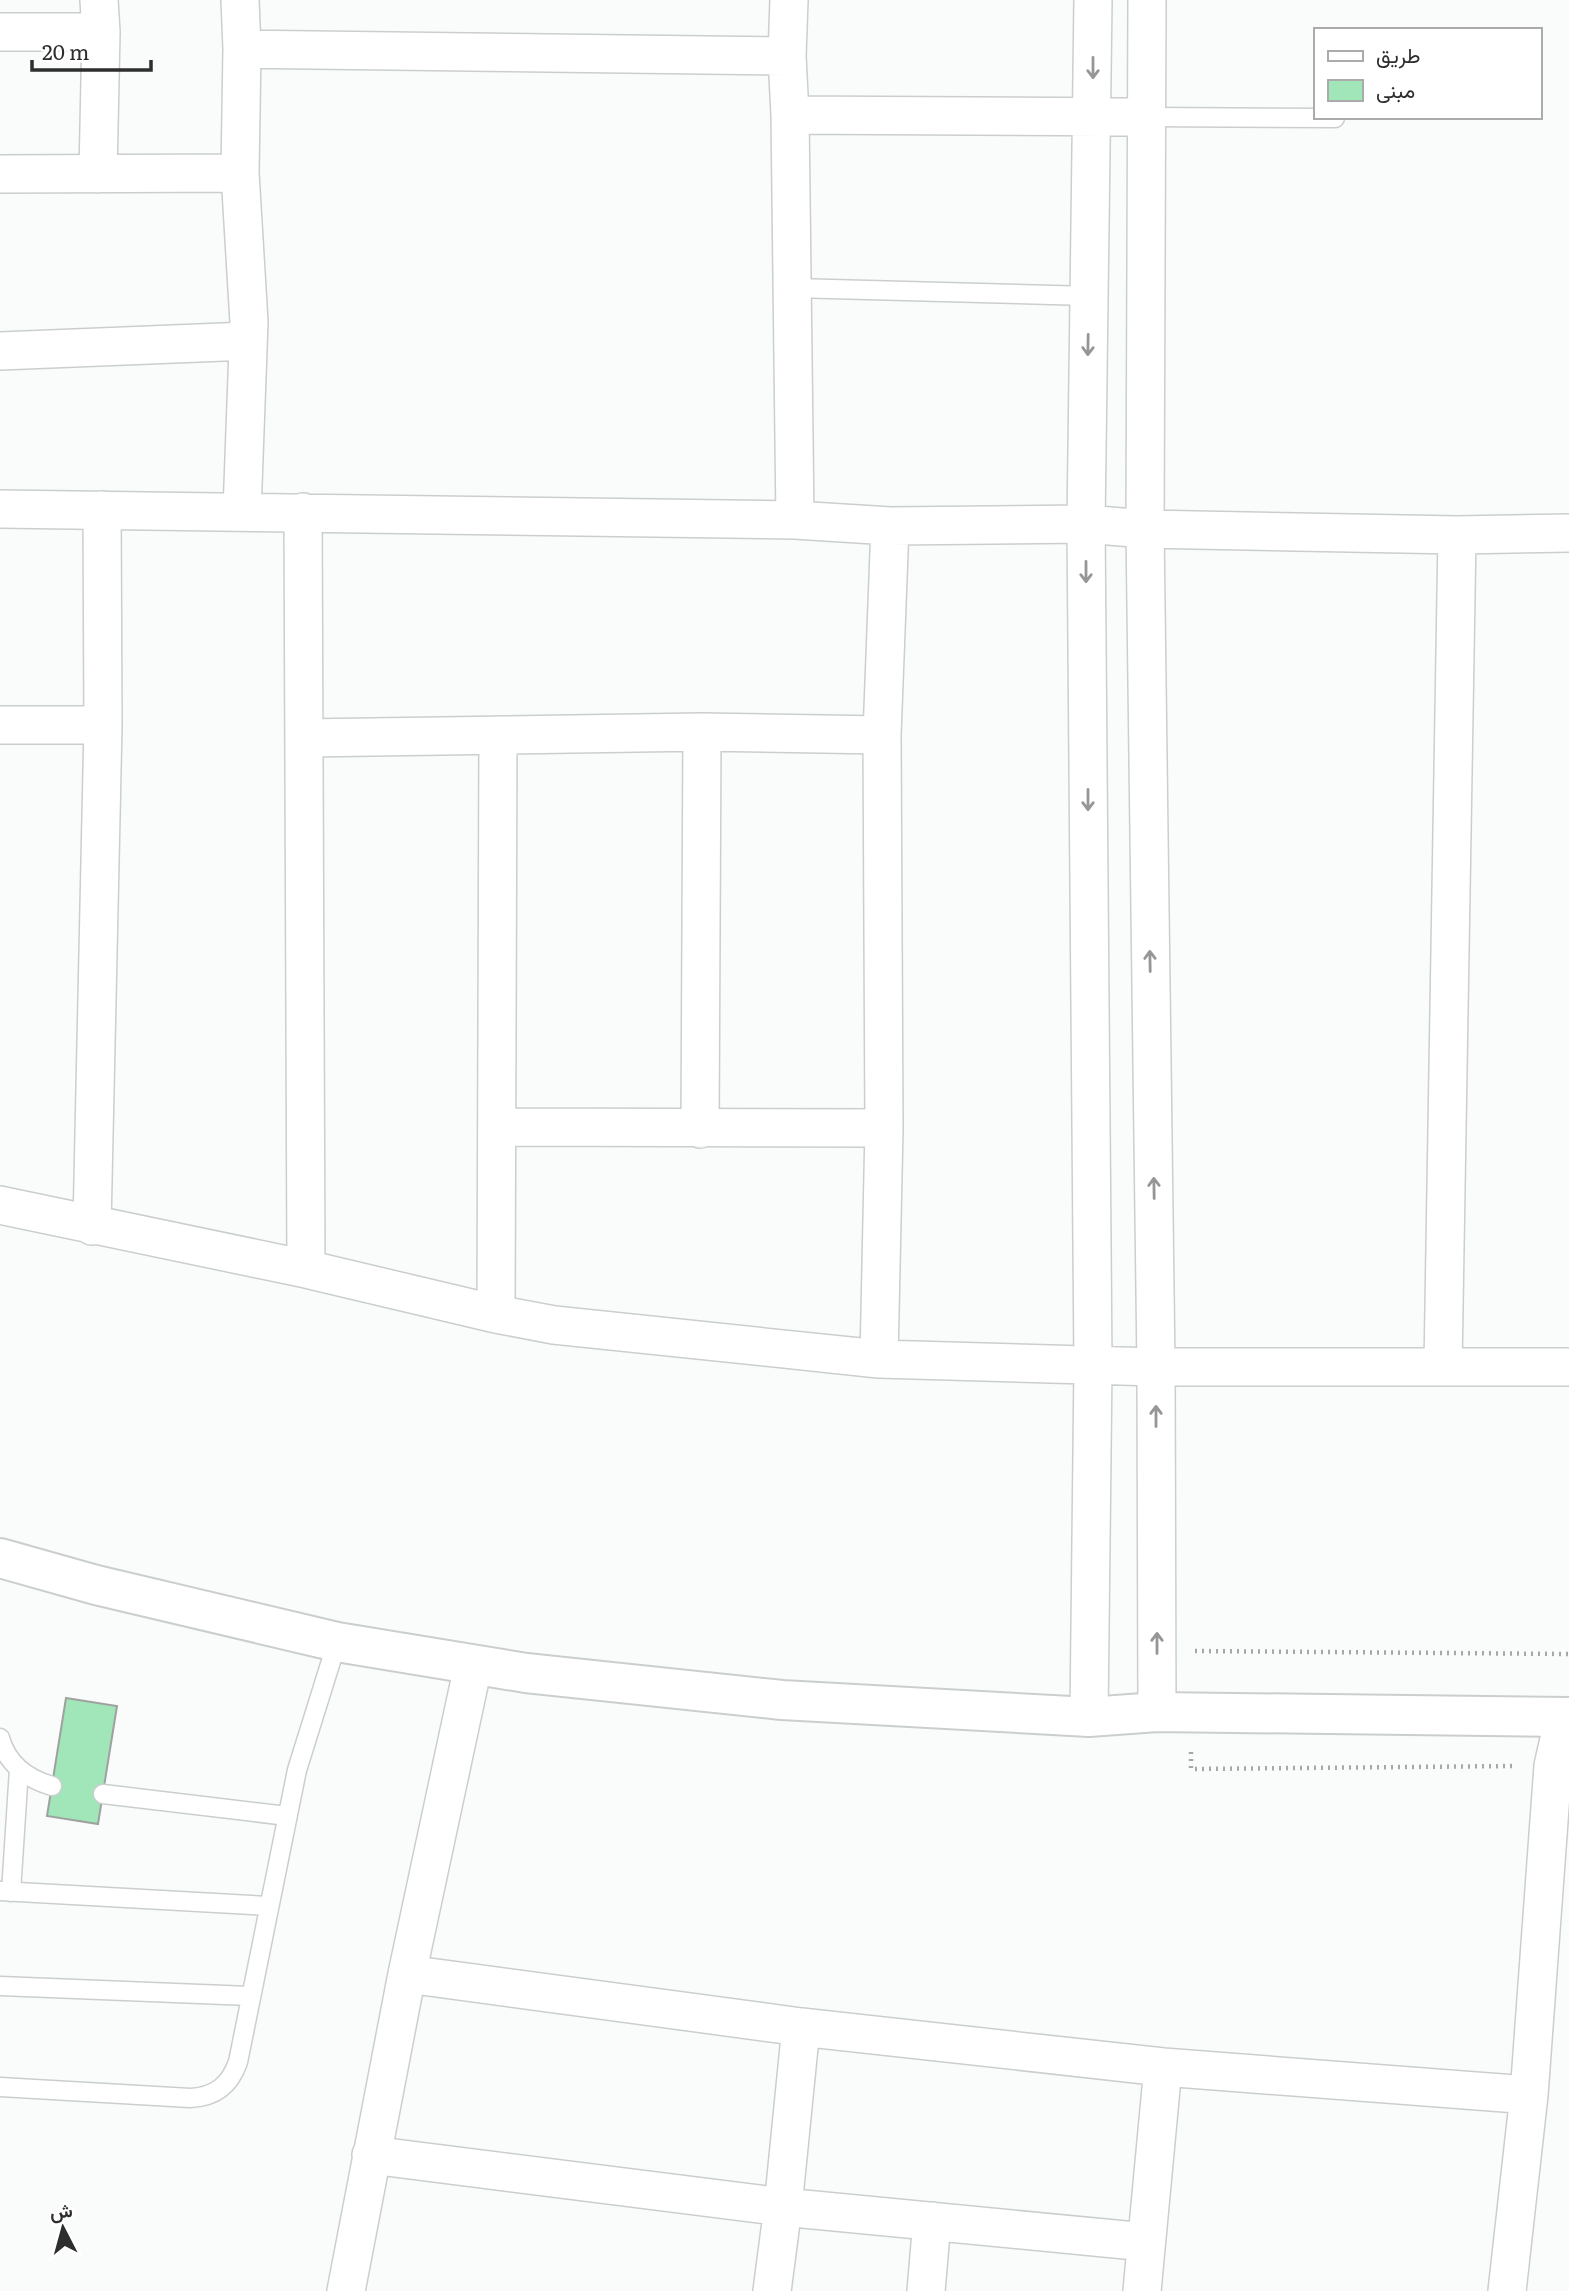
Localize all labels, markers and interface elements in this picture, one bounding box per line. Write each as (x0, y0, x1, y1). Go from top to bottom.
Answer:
scale bar (32, 28, 150, 72)
legend (1314, 28, 1541, 119)
text: 20 m (42, 35, 89, 66)
text: طريق (1376, 38, 1421, 69)
one-way arrow (1086, 56, 1100, 79)
text: مبنى (1376, 73, 1415, 104)
one-way arrow (1082, 333, 1095, 356)
one-way arrow (1079, 560, 1093, 583)
one-way arrow (1081, 788, 1095, 811)
one-way arrow (1144, 950, 1157, 973)
one-way arrow (1147, 1177, 1160, 1200)
one-way arrow (1149, 1405, 1163, 1428)
one-way arrow (1150, 1632, 1164, 1655)
north arrow (28, 2193, 98, 2263)
text: ش (48, 2195, 74, 2225)

